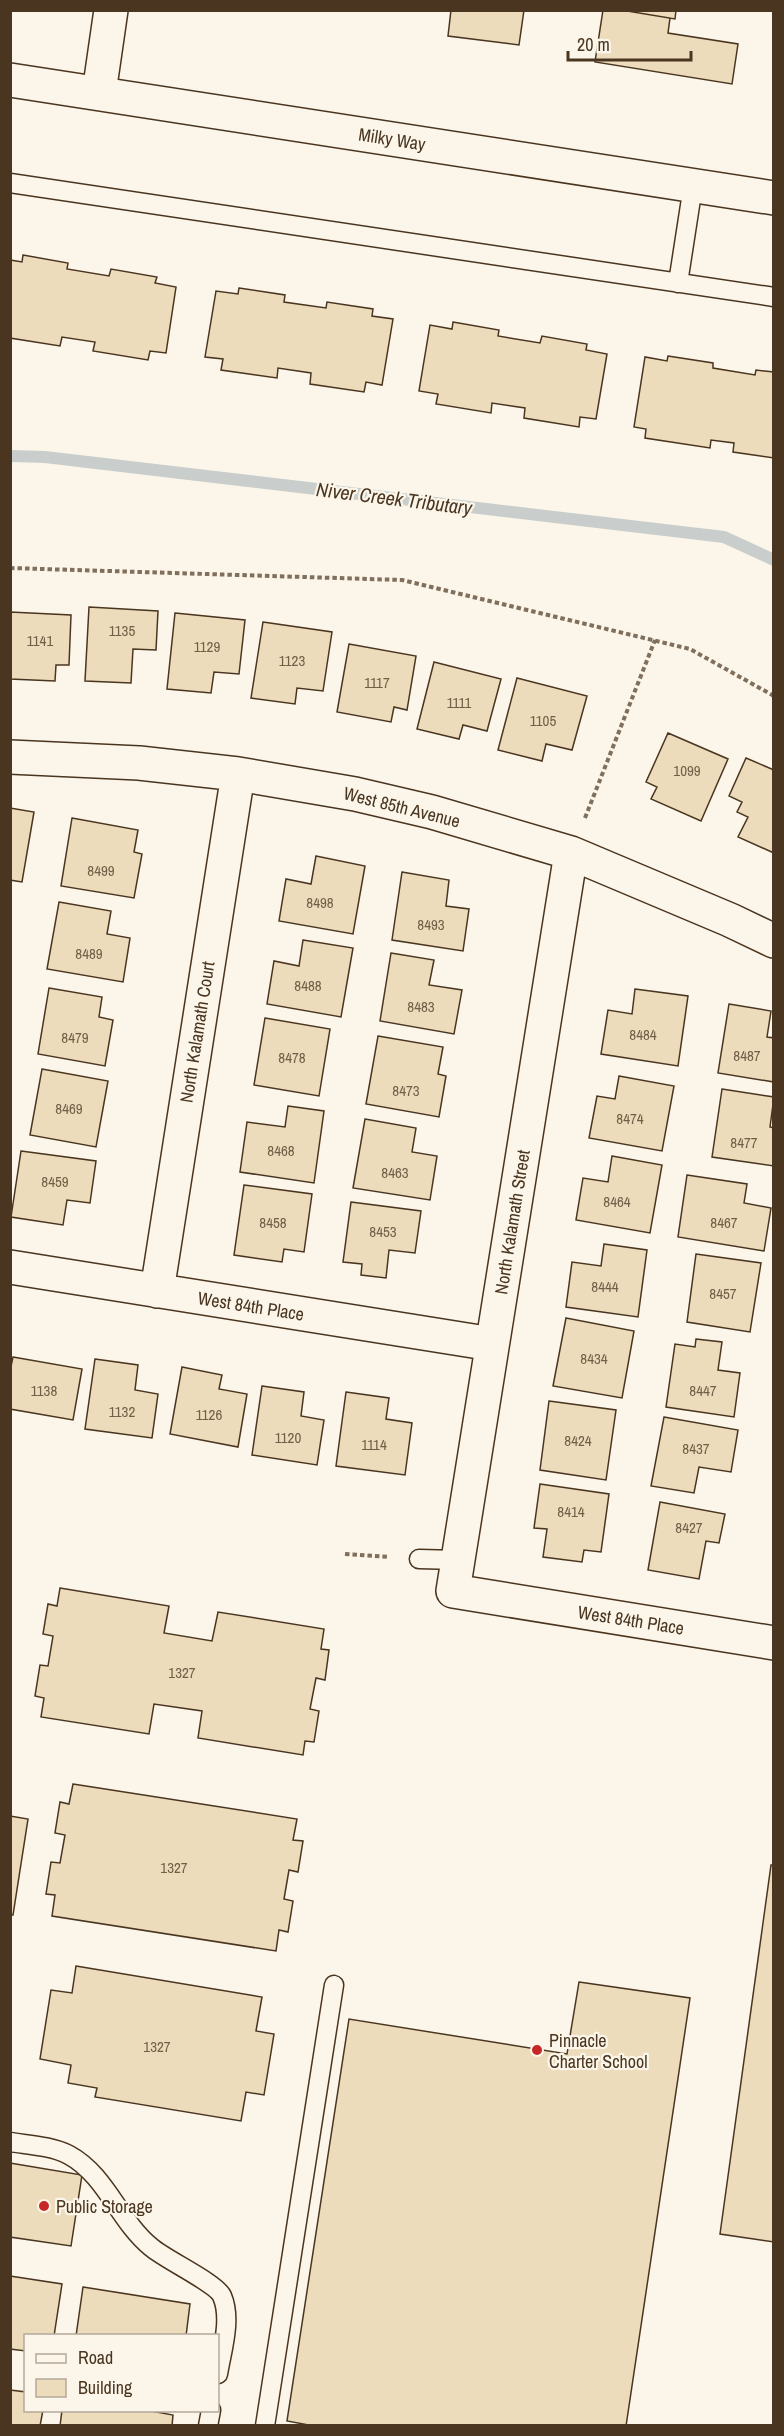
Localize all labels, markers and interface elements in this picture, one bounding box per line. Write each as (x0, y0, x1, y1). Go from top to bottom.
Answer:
scale bar (568, 24, 691, 62)
text: 20 m (577, 32, 610, 57)
street label: Milky Way (357, 121, 428, 157)
water label: Niver Creek Tributary (315, 475, 474, 521)
house number: 1135 (109, 620, 135, 641)
house number: 1141 (27, 630, 53, 651)
house number: 1129 (194, 636, 220, 657)
house number: 1123 (279, 650, 305, 671)
house number: 1117 (364, 672, 390, 693)
house number: 1111 (447, 692, 471, 713)
house number: 1105 (530, 710, 556, 731)
house number: 1099 (673, 760, 701, 781)
street label: West 85th Avenue (341, 780, 463, 834)
house number: 8499 (87, 860, 115, 881)
house number: 8498 (306, 892, 334, 913)
house number: 8493 (417, 914, 445, 935)
house number: 8489 (75, 943, 103, 964)
street label: North Kalamath Court (173, 960, 221, 1104)
house number: 8488 (294, 975, 322, 996)
house number: 8483 (407, 996, 435, 1017)
house number: 8484 (629, 1024, 657, 1045)
house number: 8479 (61, 1027, 89, 1048)
house number: 8487 (733, 1045, 761, 1066)
house number: 8478 (278, 1047, 306, 1068)
house number: 8473 (392, 1080, 420, 1101)
house number: 8469 (55, 1098, 83, 1119)
house number: 8474 (616, 1108, 644, 1129)
house number: 8477 (730, 1132, 758, 1153)
house number: 8468 (267, 1140, 295, 1161)
street label: North Kalamath Street (488, 1148, 536, 1296)
house number: 8463 (381, 1162, 409, 1183)
house number: 8459 (41, 1171, 69, 1192)
house number: 8464 (603, 1191, 631, 1212)
house number: 8458 (259, 1212, 287, 1233)
house number: 8467 (710, 1212, 738, 1233)
house number: 8453 (369, 1221, 397, 1242)
house number: 8444 (591, 1276, 619, 1297)
house number: 8457 (709, 1283, 737, 1304)
street label: West 84th Place (196, 1285, 306, 1327)
house number: 8434 (580, 1348, 608, 1369)
house number: 1138 (31, 1380, 57, 1401)
house number: 8447 (689, 1380, 717, 1401)
house number: 1132 (109, 1401, 135, 1422)
house number: 1126 (196, 1404, 222, 1425)
house number: 1120 (275, 1427, 301, 1448)
house number: 8424 (564, 1430, 592, 1451)
house number: 1114 (361, 1434, 387, 1455)
house number: 8437 (682, 1438, 710, 1459)
house number: 8414 (557, 1501, 585, 1522)
house number: 8427 (675, 1517, 703, 1538)
street label: West 84th Place (576, 1599, 686, 1641)
house number: 1327 (168, 1662, 196, 1683)
house number: 1327 (160, 1857, 188, 1878)
place label: Pinnacle Charter School (549, 2028, 647, 2074)
house number: 1327 (143, 2036, 171, 2057)
marker: Pinnacle Charter School (530, 2043, 544, 2057)
place label: Public Storage (56, 2194, 153, 2219)
marker: Public Storage (37, 2199, 51, 2213)
legend (24, 2334, 219, 2412)
text: Road (78, 2345, 113, 2370)
text: Building (78, 2375, 133, 2400)

